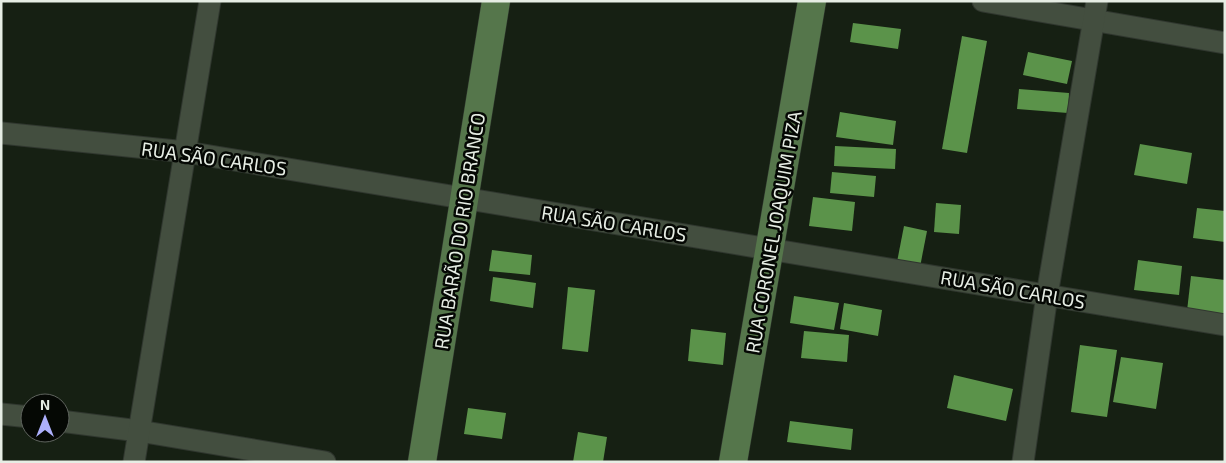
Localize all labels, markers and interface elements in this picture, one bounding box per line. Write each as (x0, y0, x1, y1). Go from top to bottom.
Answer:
street label: RUA CORONEL JOAQUIM PIZA (740, 109, 806, 355)
street label: RUA BARÃO DO RIO BRANCO (429, 111, 489, 351)
street label: RUA SÃO CARLOS (140, 136, 288, 180)
street label: RUA SÃO CARLOS (540, 200, 688, 246)
street label: RUA SÃO CARLOS (939, 265, 1087, 313)
north arrow (20, 393, 70, 443)
text: N (40, 396, 50, 413)

